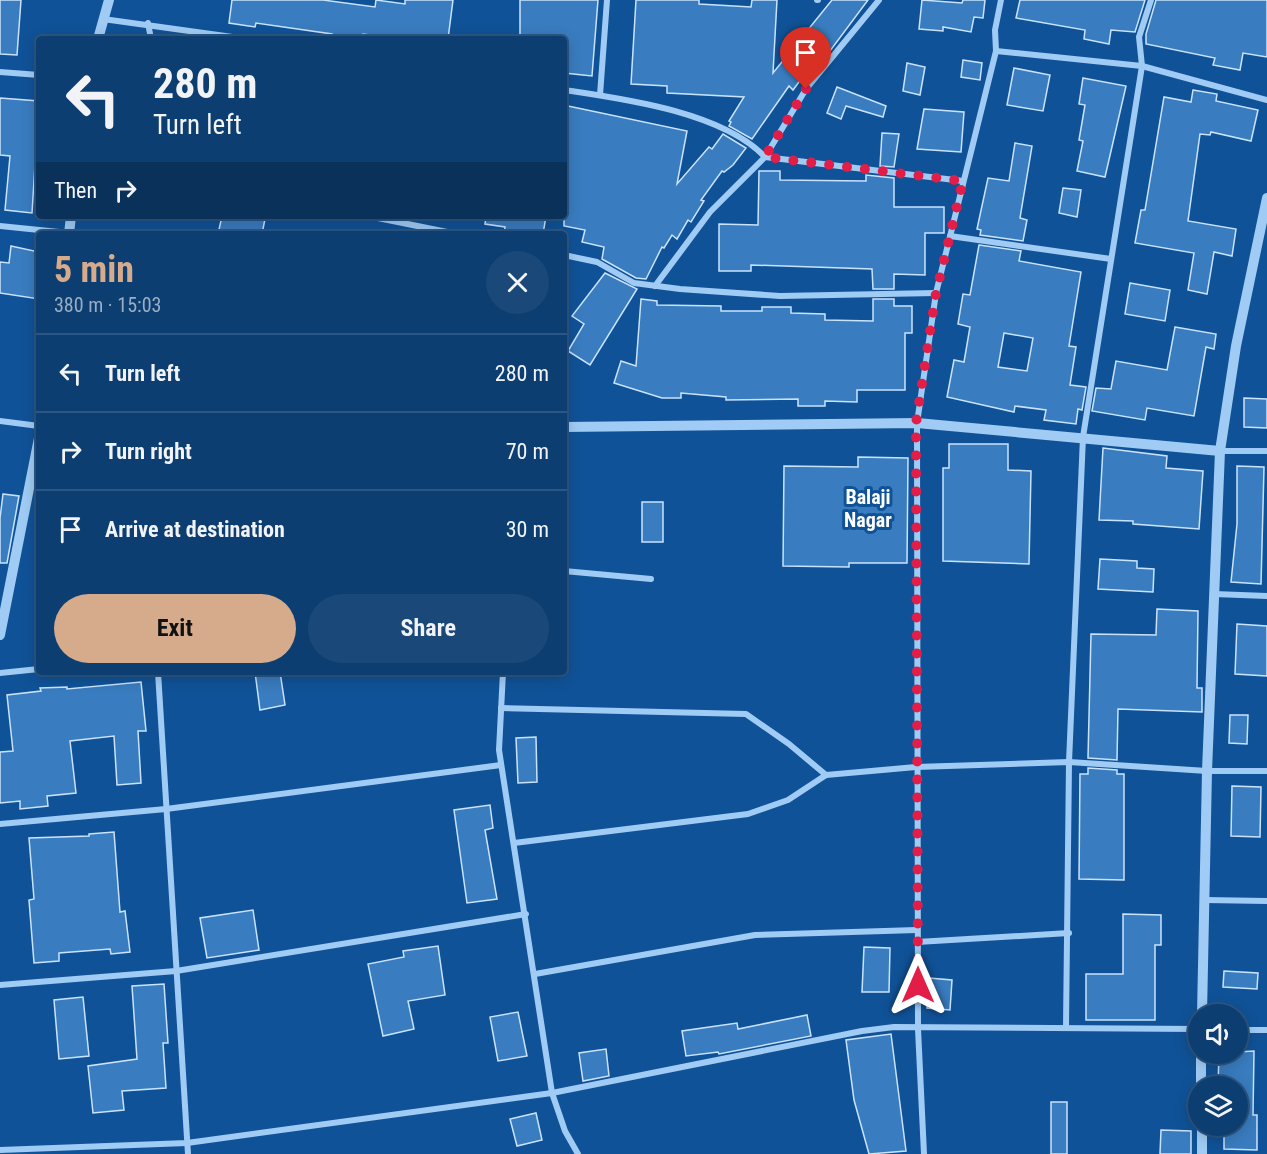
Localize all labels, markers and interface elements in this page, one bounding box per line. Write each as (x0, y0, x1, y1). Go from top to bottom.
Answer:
pin (780, 27, 831, 89)
icon: arrive (789, 36, 822, 69)
text: 280 m (153, 59, 258, 108)
icon: left (54, 60, 132, 138)
text: Turn left (153, 109, 242, 141)
icon: right (109, 174, 142, 207)
text: Then (54, 178, 97, 203)
text: 5 min (54, 249, 134, 291)
button: close (486, 251, 549, 314)
text: 380 m · 15:03 (54, 293, 161, 317)
icon: left (54, 357, 87, 390)
text: Turn left (105, 361, 180, 386)
text: 280 m (495, 361, 549, 386)
icon: right (54, 435, 87, 468)
text: Turn right (105, 439, 192, 464)
text: 70 m (506, 439, 549, 464)
district label: Balaji Nagar (844, 485, 892, 532)
icon: arrive (54, 513, 87, 546)
text: Arrive at destination (105, 517, 285, 542)
text: 30 m (506, 517, 549, 542)
button: Exit (54, 594, 296, 663)
button: Share (308, 594, 549, 663)
position arrow (886, 953, 950, 1017)
map controls (1188, 1004, 1248, 1136)
button: sound (1188, 1004, 1248, 1064)
button: layers (1188, 1076, 1248, 1136)

